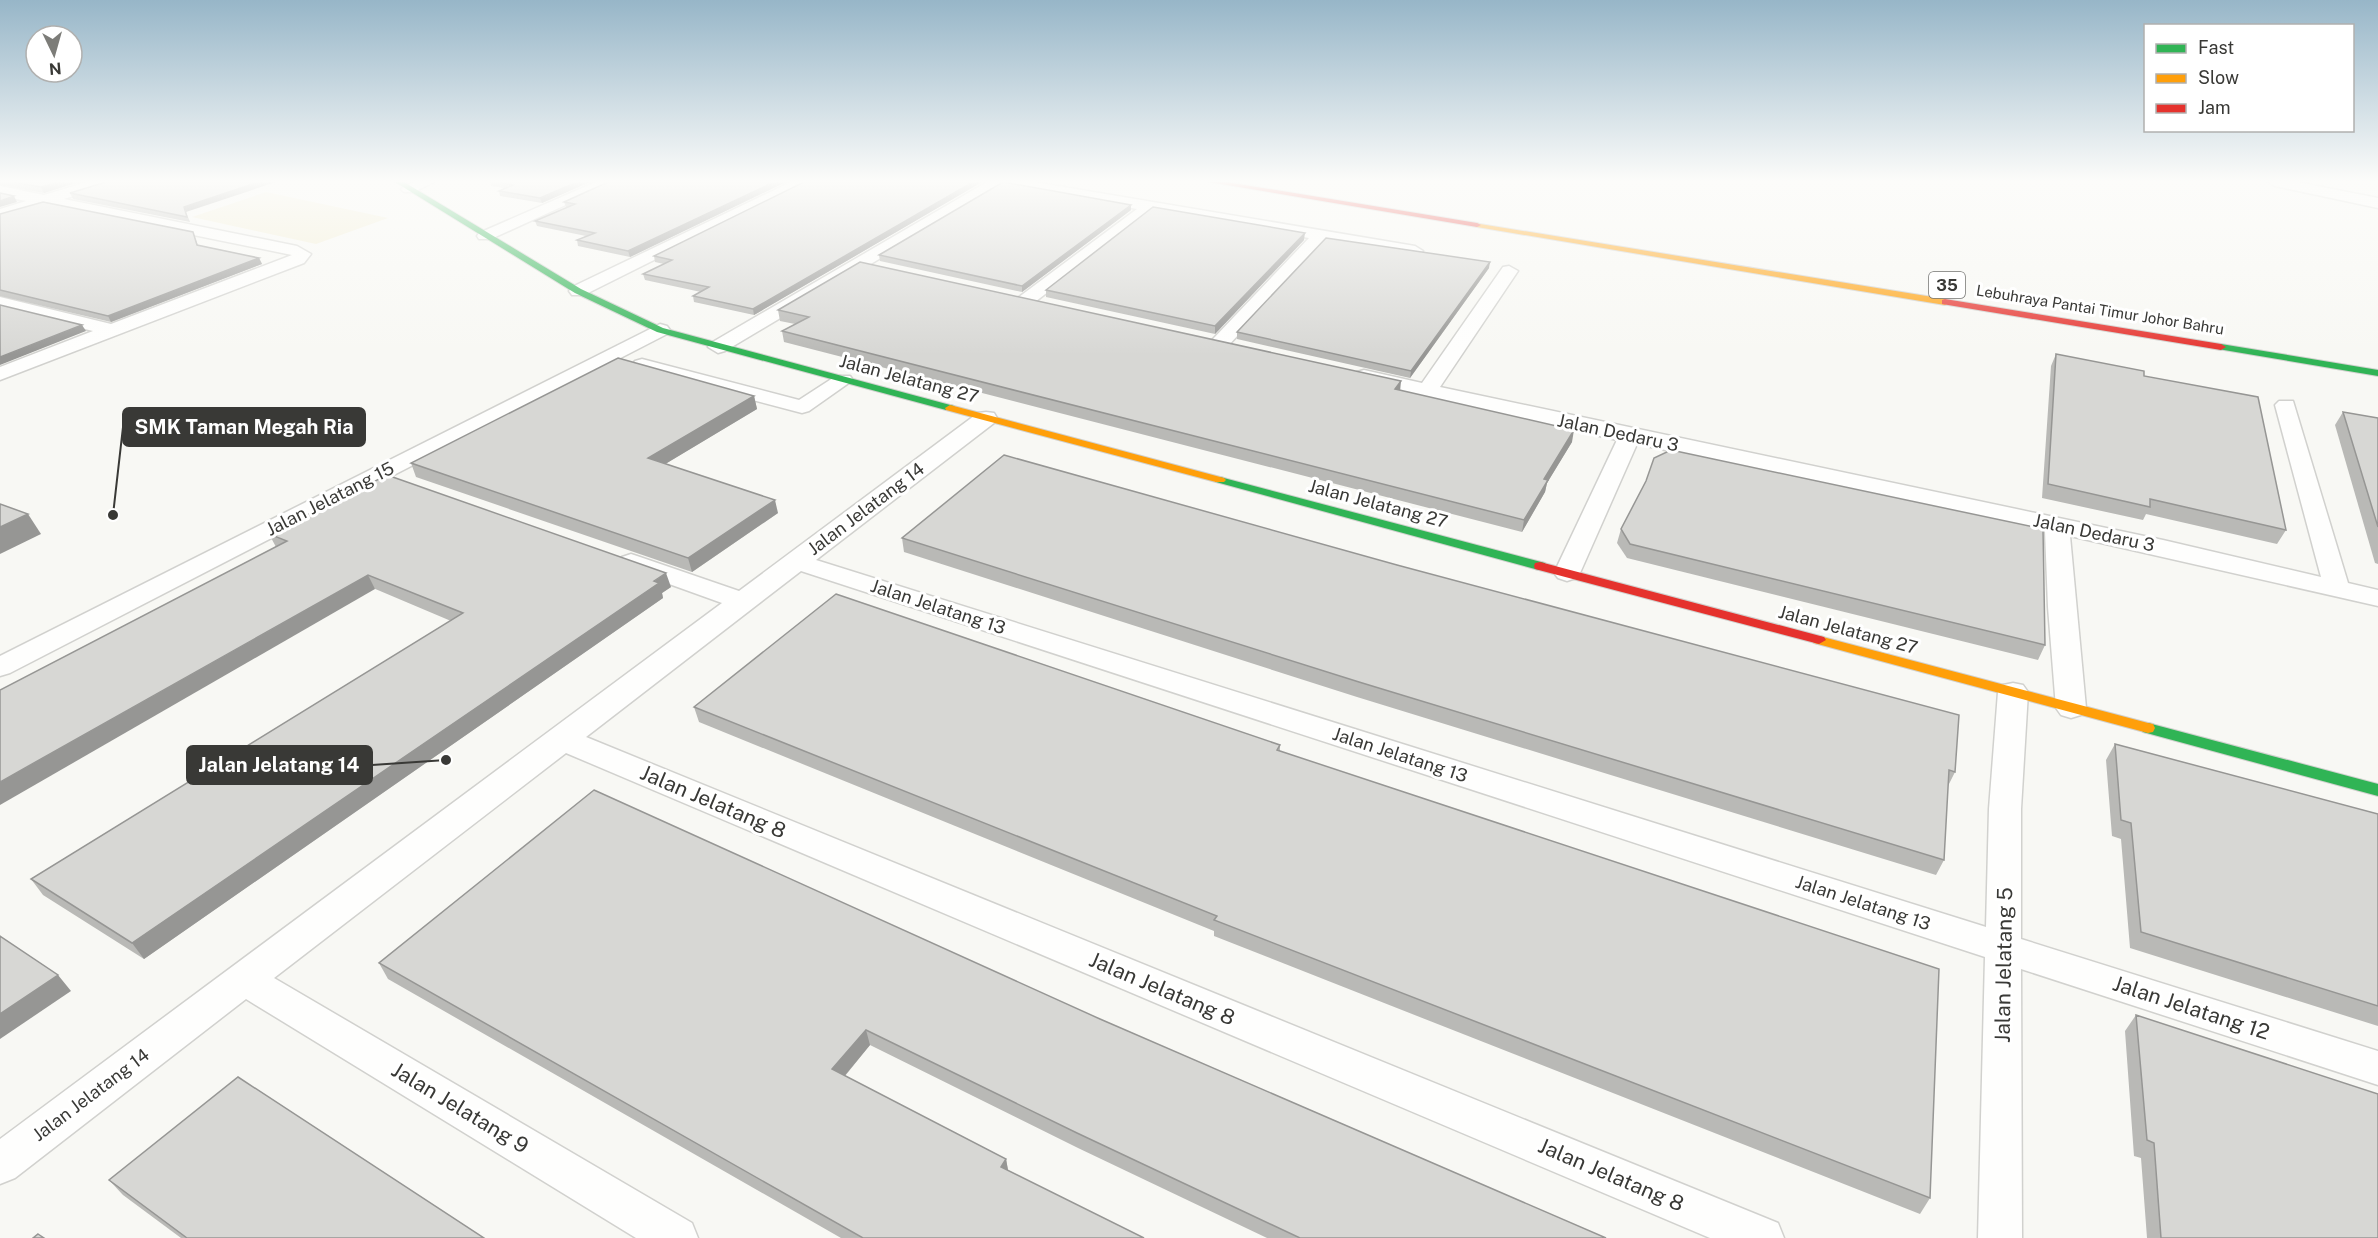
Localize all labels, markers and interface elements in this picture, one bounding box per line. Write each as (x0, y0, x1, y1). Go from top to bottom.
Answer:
north arrow (24, 24, 84, 84)
legend (2144, 24, 2354, 132)
text: Fast (2198, 37, 2234, 58)
text: N (48, 58, 62, 78)
text: Slow (2198, 67, 2239, 88)
text: Jam (2198, 97, 2231, 118)
road number: 35 (1929, 272, 1965, 298)
street label: Lebuhraya Pantai Timur Johor Bahru (1975, 282, 2225, 338)
street label: Jalan Jelatang 27 (837, 350, 981, 407)
callout: SMK Taman Megah Ria (123, 408, 365, 446)
street label: Jalan Dedaru 3 (1555, 409, 1681, 456)
text: SMK Taman Megah Ria (135, 415, 353, 439)
street label: Jalan Jelatang 15 (262, 457, 397, 540)
street label: Jalan Jelatang 14 (803, 458, 928, 559)
street label: Jalan Jelatang 27 (1306, 475, 1450, 532)
street label: Jalan Dedaru 3 (2031, 509, 2157, 556)
street label: Jalan Jelatang 13 (868, 575, 1008, 638)
street label: Jalan Jelatang 27 (1776, 601, 1920, 658)
street label: Jalan Jelatang 13 (1330, 723, 1470, 786)
callout: Jalan Jelatang 14 (187, 746, 372, 784)
text: Jalan Jelatang 14 (199, 753, 359, 777)
street label: Jalan Jelatang 8 (637, 760, 790, 844)
street label: Jalan Jelatang 13 (1793, 871, 1933, 934)
street label: Jalan Jelatang 5 (1990, 887, 2017, 1043)
street label: Jalan Jelatang 8 (1086, 947, 1239, 1031)
street label: Jalan Jelatang 12 (2110, 970, 2273, 1045)
street label: Jalan Jelatang 14 (28, 1044, 153, 1145)
street label: Jalan Jelatang 9 (387, 1057, 533, 1158)
street label: Jalan Jelatang 8 (1535, 1133, 1688, 1217)

